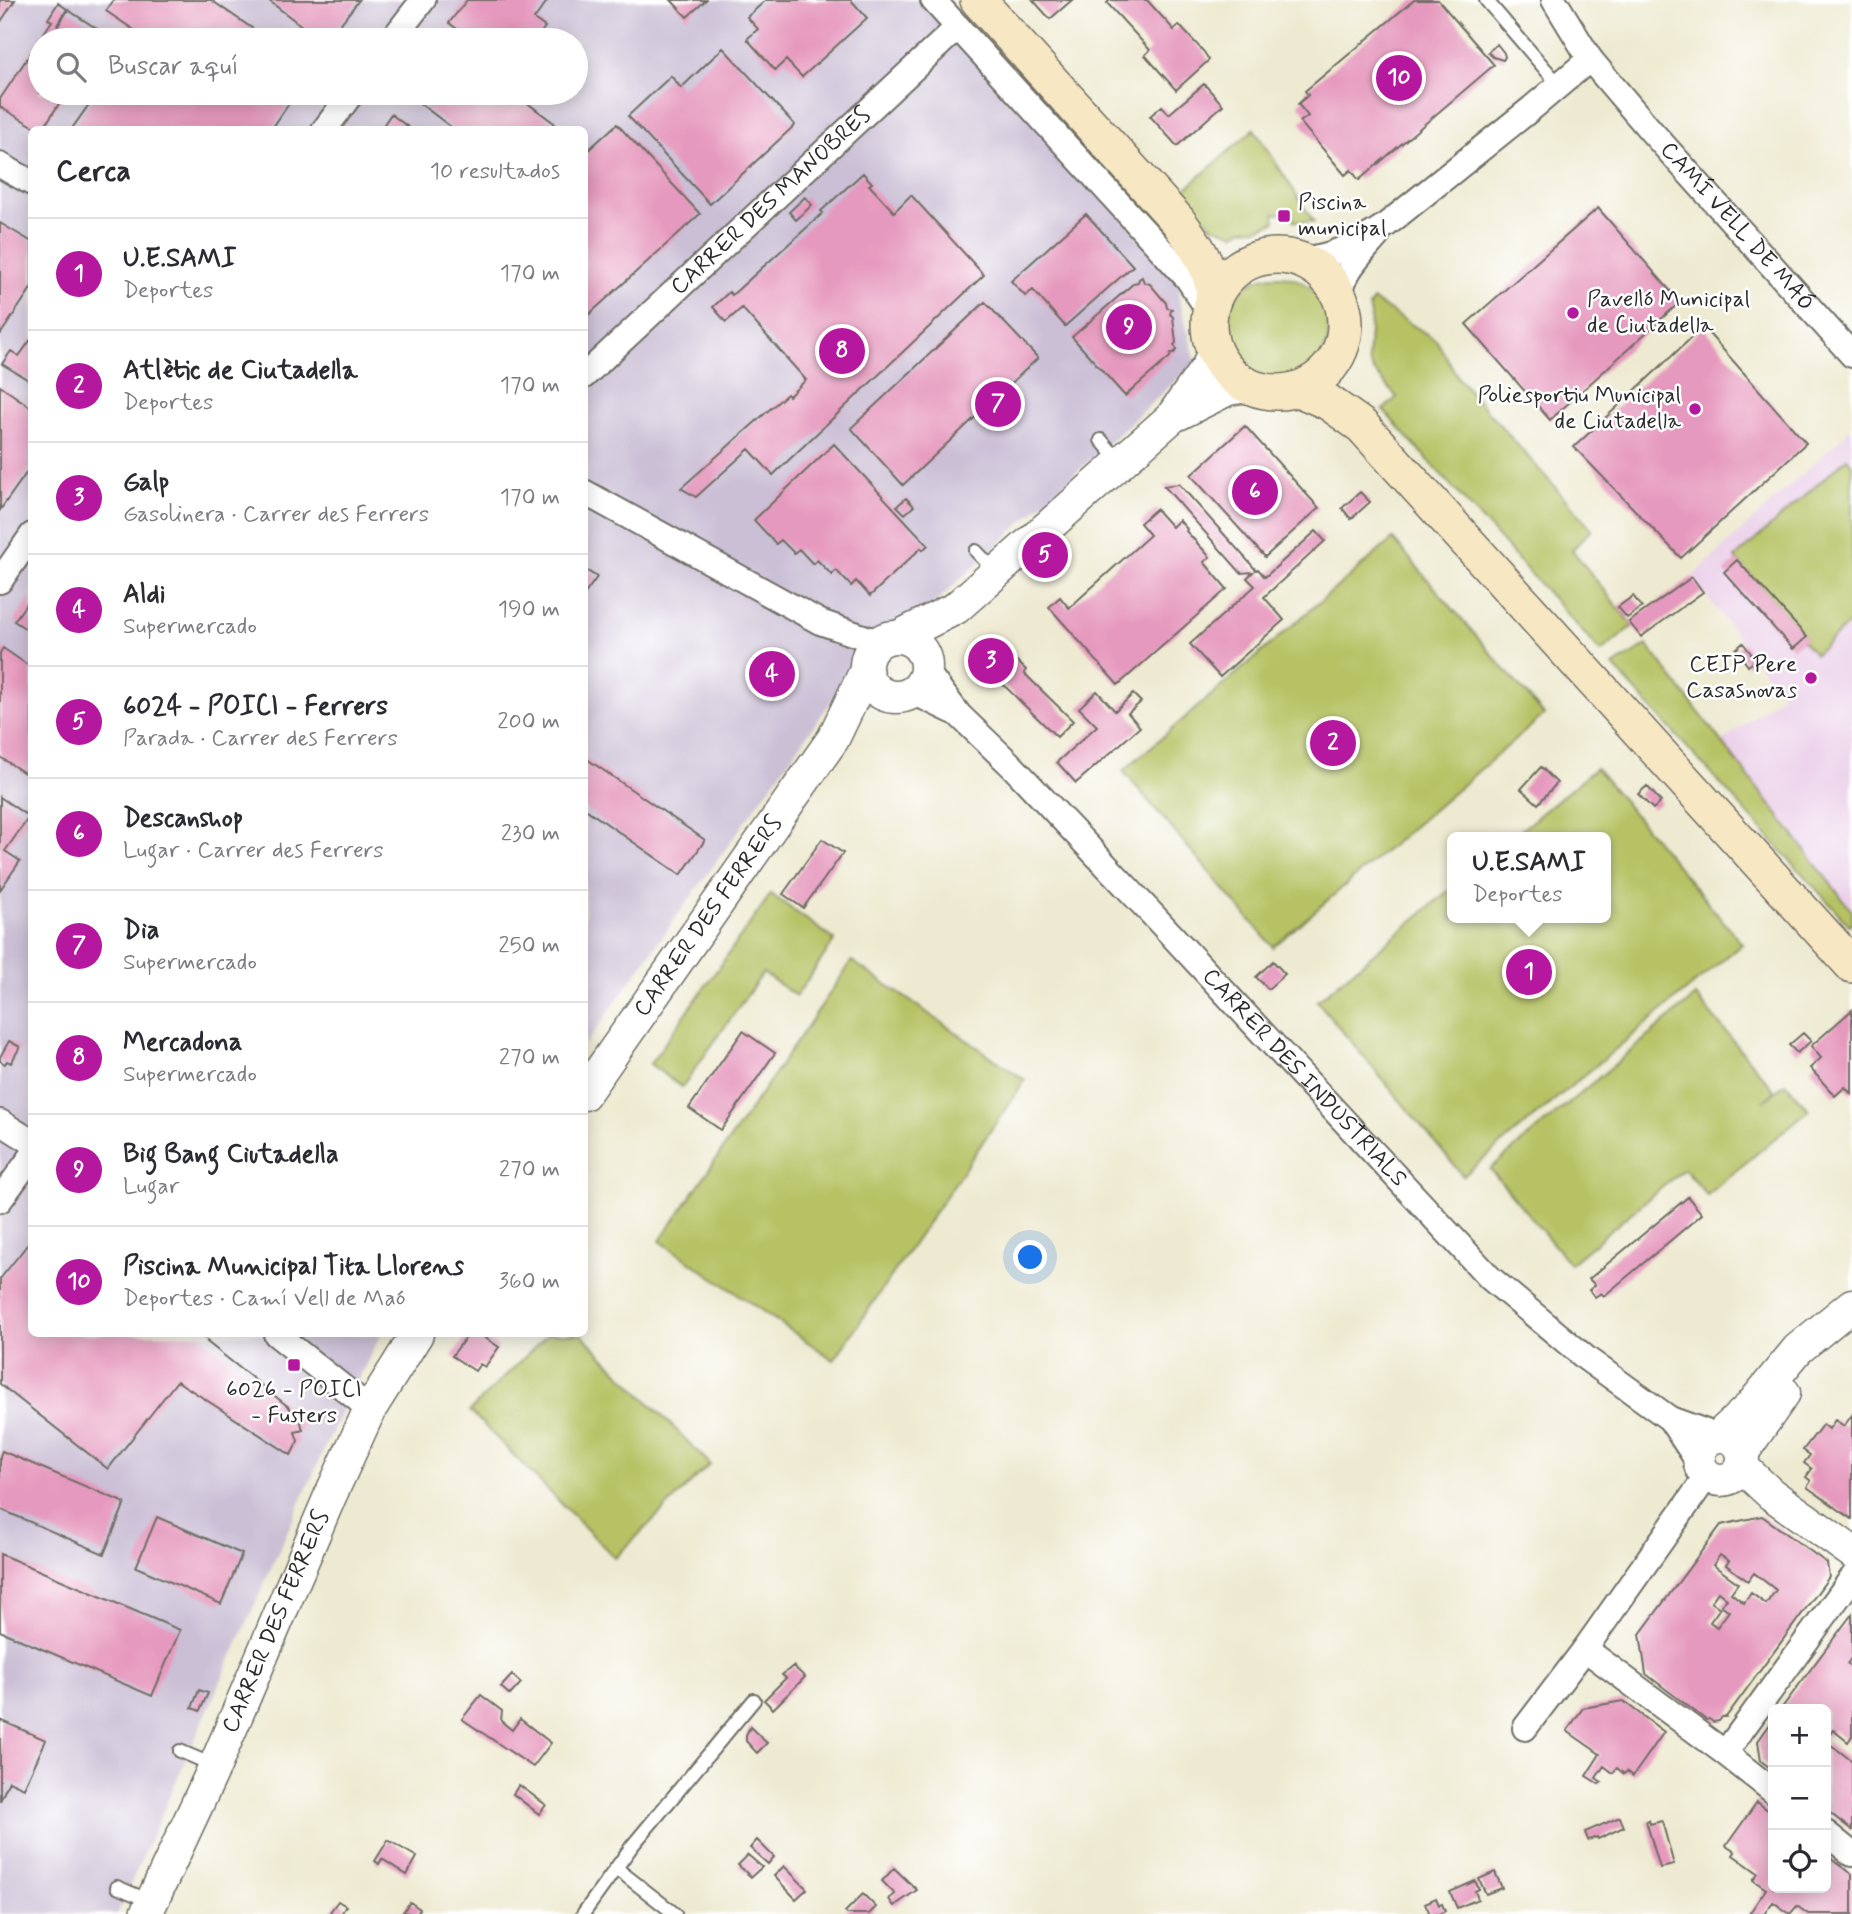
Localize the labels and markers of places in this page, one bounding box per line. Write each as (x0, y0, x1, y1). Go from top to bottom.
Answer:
pin: 10 (1376, 52, 1422, 104)
place label: Piscina municipal (1298, 188, 1387, 244)
marker: Piscina municipal (1276, 208, 1292, 224)
place label: Pavelló Municipal de Ciutadella (1587, 285, 1750, 341)
pin: 9 (1106, 301, 1152, 353)
marker: Pavelló Municipal de Ciutadella (1565, 305, 1581, 321)
pin: 8 (819, 325, 865, 377)
pin: 7 (975, 378, 1021, 430)
place label: Poliesportiu Municipal de Ciutadella (1477, 381, 1681, 437)
marker: Poliesportiu Municipal de Ciutadella (1687, 401, 1703, 417)
pin: 6 (1232, 466, 1278, 518)
pin: 5 (1022, 529, 1068, 581)
pin: 3 (968, 635, 1014, 687)
pin: 4 (749, 648, 795, 700)
place label: CEIP Pere Casasnovas (1686, 650, 1797, 706)
marker: CEIP Pere Casasnovas (1803, 670, 1819, 686)
pin: 2 (1310, 717, 1356, 769)
pin: 1 (1506, 946, 1552, 998)
marker: 6026 - POICI - Fusters (286, 1357, 302, 1373)
place label: 6026 - POICI - Fusters (226, 1375, 362, 1431)

